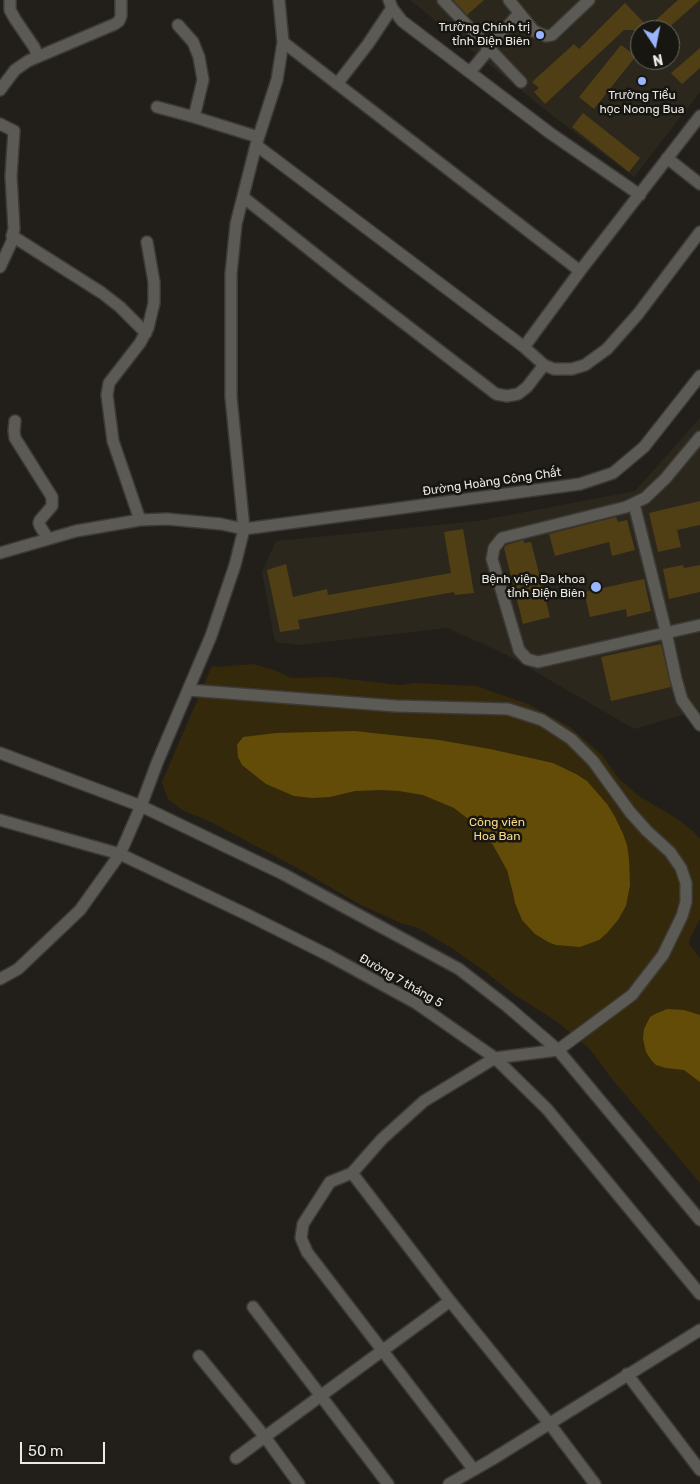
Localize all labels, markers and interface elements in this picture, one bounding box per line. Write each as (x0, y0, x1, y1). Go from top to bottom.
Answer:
north arrow (630, 20, 680, 70)
place label: Trường Chính trị tỉnh Điện Biên (439, 21, 530, 49)
marker: Trường Chính trị tỉnh Điện Biên (534, 29, 546, 41)
text: N (651, 50, 664, 69)
marker: Trường Tiểu học Noong Bua (636, 75, 648, 87)
place label: Trường Tiểu học Noong Bua (600, 89, 684, 117)
street label: Đường Hoàng Công Chất (422, 465, 562, 499)
place label: Bệnh viện Đa khoa tỉnh Điện Biên (481, 573, 585, 601)
marker: Bệnh viện Đa khoa tỉnh Điện Biên (589, 580, 603, 594)
park label: Công viên Hoa Ban (469, 816, 525, 844)
street label: Đường 7 tháng 5 (357, 951, 445, 1011)
scale bar (22, 1432, 108, 1464)
text: 50 m (28, 1442, 63, 1460)

